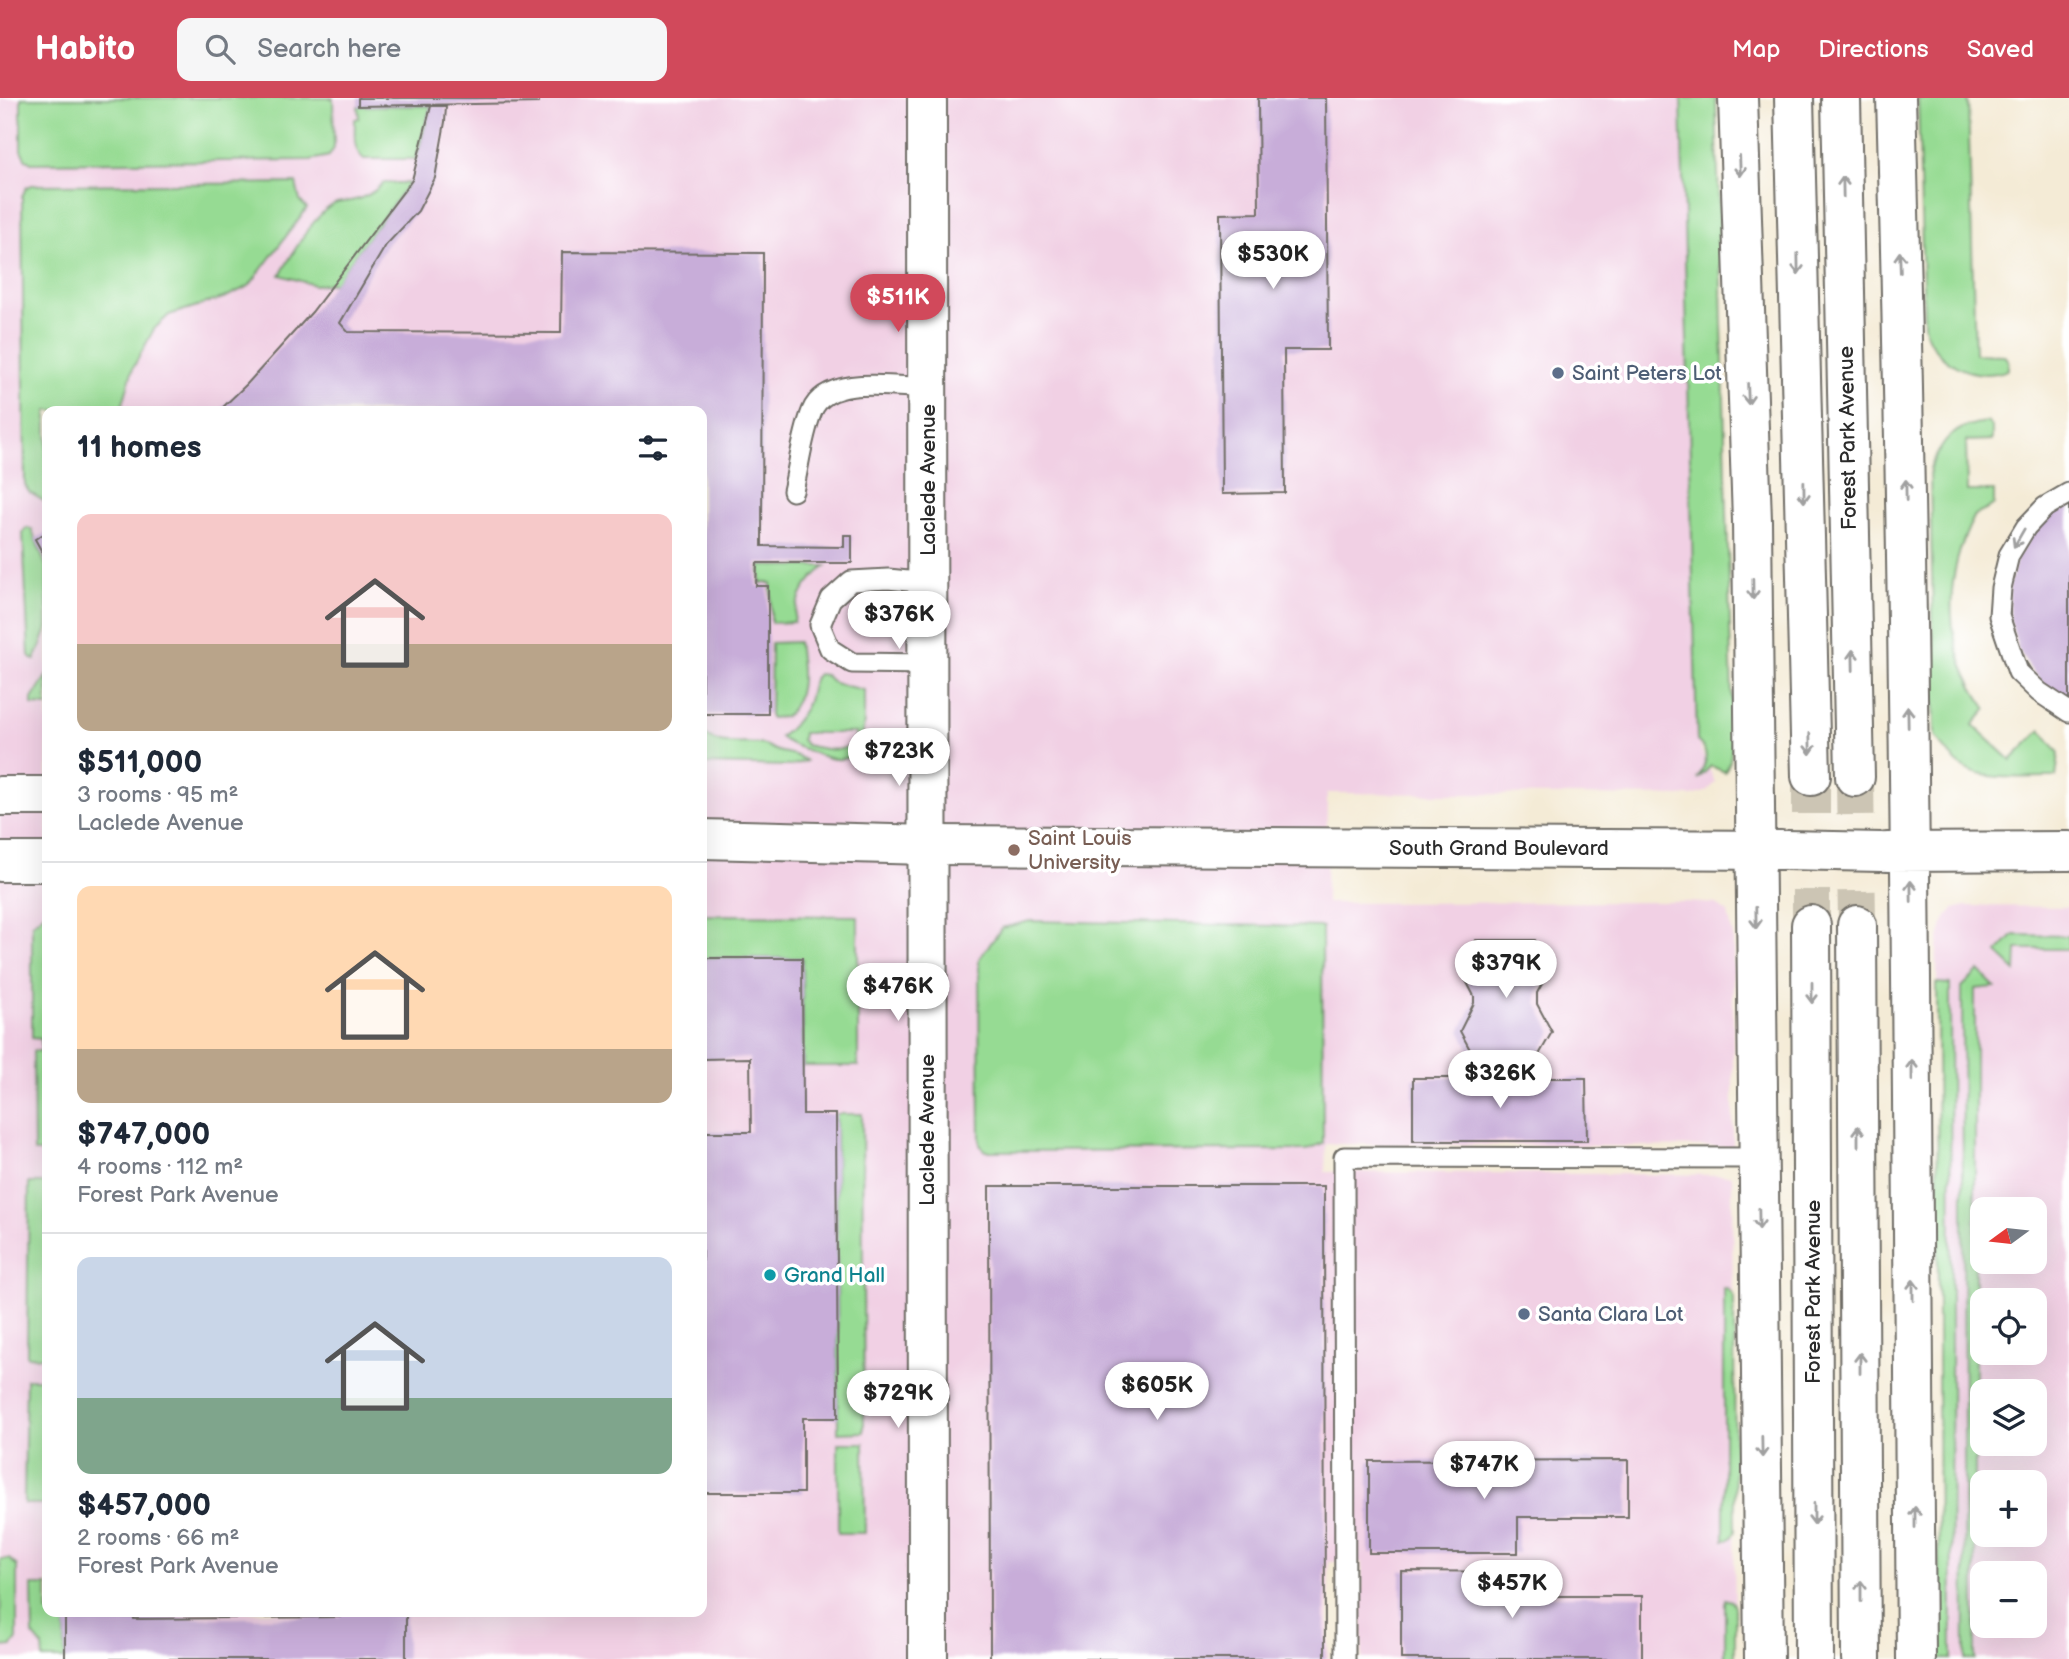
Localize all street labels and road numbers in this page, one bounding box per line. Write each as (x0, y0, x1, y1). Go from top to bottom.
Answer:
street label: Forest Park Avenue (1834, 346, 1862, 530)
street label: Laclede Avenue (916, 404, 941, 556)
street label: South Grand Boulevard (1389, 836, 1609, 861)
street label: Laclede Avenue (915, 1054, 940, 1206)
street label: Forest Park Avenue (1801, 1200, 1826, 1384)

